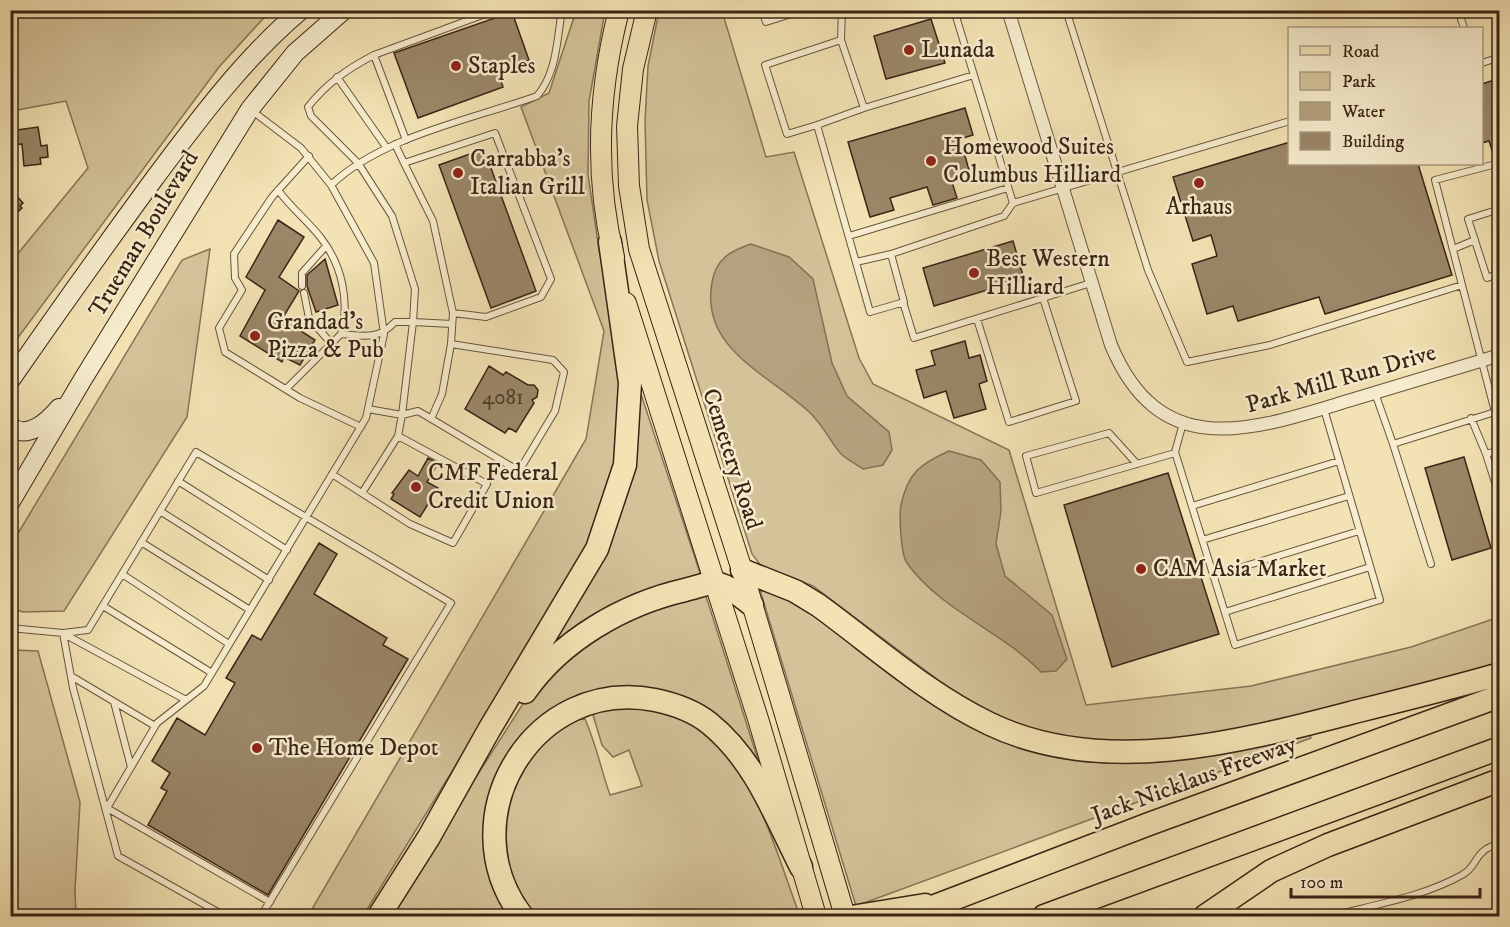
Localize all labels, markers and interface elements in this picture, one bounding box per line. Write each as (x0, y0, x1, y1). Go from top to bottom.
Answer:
legend (1288, 27, 1483, 165)
place label: Lunada (921, 35, 996, 65)
text: Road (1342, 41, 1379, 63)
marker: Lunada (902, 43, 916, 57)
place label: Staples (468, 51, 535, 81)
marker: Staples (449, 59, 463, 73)
text: Park (1342, 71, 1376, 93)
text: Water (1341, 101, 1385, 123)
text: Building (1342, 131, 1404, 153)
place label: Homewood Suites Columbus Hilliard (943, 132, 1121, 190)
place label: Carrabba's Italian Grill (470, 144, 586, 202)
street label: Trueman Boulevard (82, 145, 206, 323)
marker: Homewood Suites Columbus Hilliard (924, 154, 938, 168)
marker: Carrabba's Italian Grill (451, 166, 465, 180)
marker: Arhaus (1192, 176, 1206, 190)
place label: Arhaus (1166, 192, 1232, 222)
place label: Best Western Hilliard (986, 244, 1110, 302)
marker: Best Western Hilliard (967, 266, 981, 280)
place label: Grandad's Pizza & Pub (267, 307, 384, 365)
marker: Grandad's Pizza & Pub (248, 329, 262, 343)
street label: Park Mill Run Drive (1242, 338, 1440, 420)
house number: 4081 (482, 385, 524, 411)
street label: Cemetery Road (695, 385, 769, 533)
place label: CMF Federal Credit Union (428, 458, 559, 516)
marker: CMF Federal Credit Union (409, 480, 423, 494)
place label: CAM Asia Market (1153, 554, 1327, 584)
marker: CAM Asia Market (1134, 562, 1148, 576)
street label: Jack Nicklaus Freeway (1086, 729, 1301, 832)
place label: The Home Depot (269, 733, 439, 763)
marker: The Home Depot (250, 741, 264, 755)
scale bar (1291, 861, 1480, 899)
text: 100 m (1300, 872, 1343, 894)

